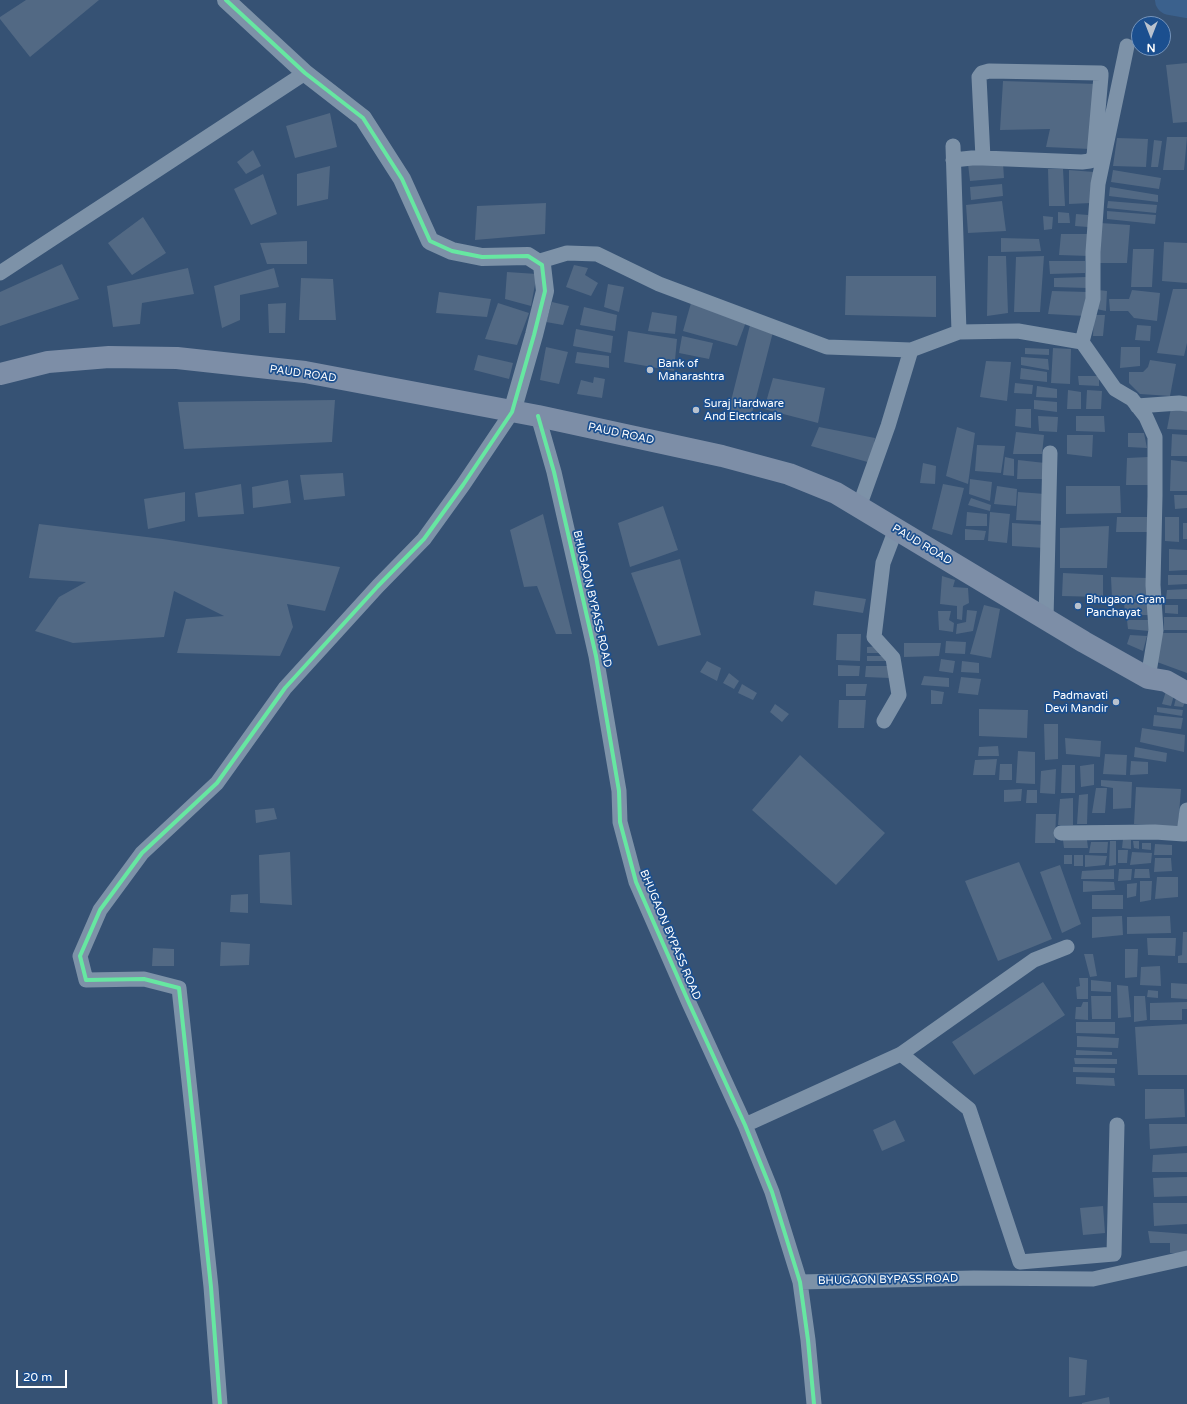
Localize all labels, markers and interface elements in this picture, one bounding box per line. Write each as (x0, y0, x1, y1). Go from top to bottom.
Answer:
north arrow (1131, 16, 1171, 56)
text: N (1147, 41, 1155, 54)
place label: Bank of Maharashtra (658, 357, 725, 383)
street label: PAUD ROAD (269, 363, 337, 385)
marker: Bank of Maharashtra (645, 365, 655, 375)
place label: Suraj Hardware And Electricals (704, 397, 784, 423)
marker: Suraj Hardware And Electricals (691, 405, 701, 415)
street label: PAUD ROAD (587, 421, 655, 447)
street label: PAUD ROAD (890, 522, 954, 568)
street label: BHUGAON BYPASS ROAD (570, 529, 614, 669)
place label: Bhugaon Gram Panchayat (1086, 593, 1165, 619)
marker: Bhugaon Gram Panchayat (1073, 601, 1083, 611)
place label: Padmavati Devi Mandir (1045, 689, 1108, 715)
marker: Padmavati Devi Mandir (1111, 697, 1121, 707)
street label: BHUGAON BYPASS ROAD (637, 868, 703, 1002)
street label: BHUGAON BYPASS ROAD (818, 1272, 958, 1288)
scale bar (18, 1362, 69, 1388)
text: 20 m (23, 1370, 52, 1384)

